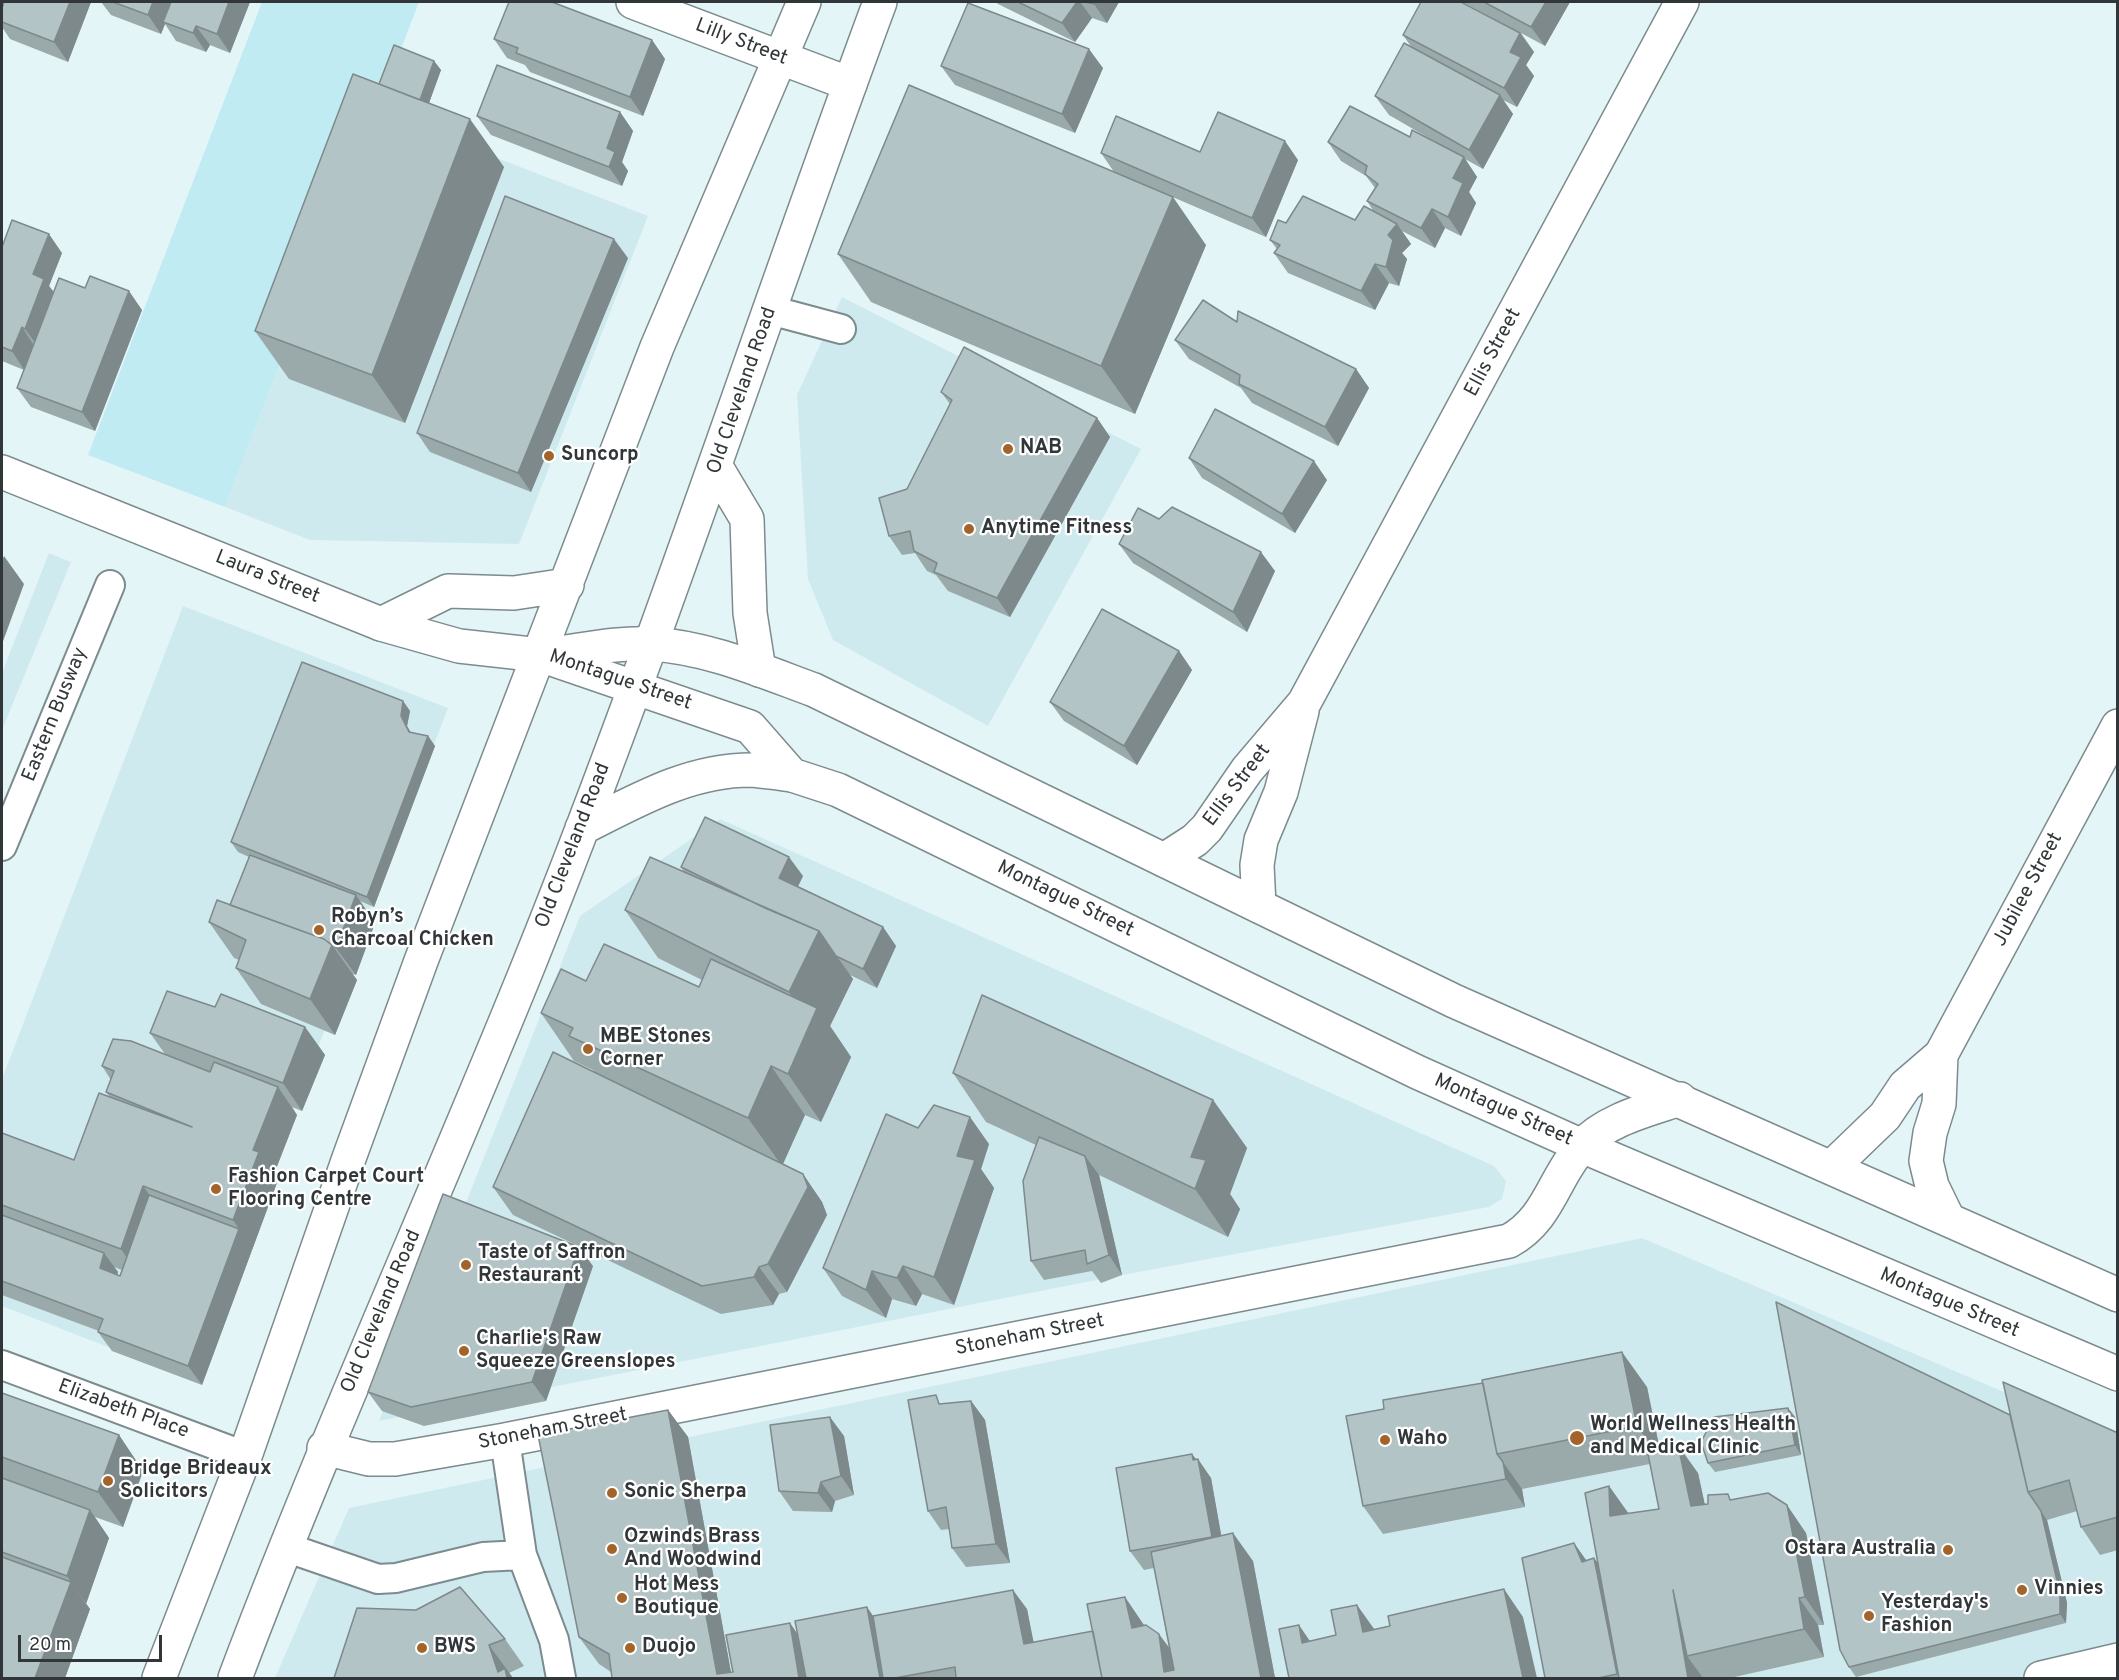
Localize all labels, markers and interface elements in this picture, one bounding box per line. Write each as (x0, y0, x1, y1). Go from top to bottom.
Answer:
street label: Lilly Street (691, 14, 791, 72)
street label: Old Cleveland Road (703, 304, 783, 478)
street label: Ellis Street (1461, 305, 1527, 401)
place label: NAB (1020, 437, 1062, 461)
marker: NAB (1001, 442, 1015, 456)
place label: Suncorp (561, 444, 639, 468)
marker: Suncorp (542, 449, 556, 463)
place label: Anytime Fitness (981, 517, 1132, 541)
marker: Anytime Fitness (962, 522, 976, 536)
street label: Laura Street (211, 546, 323, 610)
street label: Eastern Busway (18, 645, 94, 785)
street label: Montague Street (546, 645, 694, 717)
street label: Ellis Street (1199, 740, 1277, 832)
street label: Old Cleveland Road (531, 760, 617, 932)
street label: Jubilee Street (1989, 829, 2069, 951)
street label: Montague Street (993, 856, 1137, 944)
place label: Robyn’s Charcoal Chicken (331, 906, 494, 953)
marker: Robyn’s Charcoal Chicken (312, 923, 326, 937)
place label: MBE Stones Corner (600, 1026, 711, 1073)
marker: MBE Stones Corner (581, 1042, 595, 1056)
street label: Montague Street (1430, 1070, 1576, 1152)
place label: Fashion Carpet Court Flooring Centre (228, 1166, 424, 1213)
marker: Fashion Carpet Court Flooring Centre (209, 1182, 223, 1196)
street label: Old Cleveland Road (337, 1227, 427, 1397)
place label: Taste of Saffron Restaurant (478, 1242, 626, 1289)
marker: Taste of Saffron Restaurant (459, 1258, 473, 1272)
street label: Montague Street (1876, 1264, 2022, 1344)
street label: Stoneham Street (953, 1310, 1107, 1362)
place label: Charlie's Raw Squeeze Greenslopes (476, 1328, 676, 1375)
marker: Charlie's Raw Squeeze Greenslopes (457, 1344, 471, 1358)
street label: Elizabeth Place (54, 1375, 192, 1445)
street label: Stoneham Street (476, 1404, 630, 1456)
place label: World Wellness Health and Medical Clinic (1590, 1414, 1796, 1461)
place label: Waho (1397, 1428, 1448, 1452)
marker: World Wellness Health and Medical Clinic (1568, 1429, 1586, 1447)
marker: Waho (1378, 1433, 1392, 1447)
place label: Bridge Brideaux Solicitors (120, 1458, 272, 1505)
marker: Bridge Brideaux Solicitors (101, 1474, 115, 1488)
place label: Sonic Sherpa (624, 1481, 747, 1505)
marker: Sonic Sherpa (605, 1486, 619, 1500)
place label: Ozwinds Brass And Woodwind (624, 1526, 761, 1573)
place label: Ostara Australia (1785, 1538, 1936, 1562)
marker: Ozwinds Brass And Woodwind (605, 1542, 619, 1556)
marker: Ostara Australia (1941, 1543, 1955, 1557)
place label: Hot Mess Boutique (634, 1574, 719, 1621)
place label: Vinnies (2034, 1578, 2104, 1602)
marker: Vinnies (2015, 1583, 2029, 1597)
marker: Hot Mess Boutique (615, 1591, 629, 1605)
place label: Yesterday's Fashion (1881, 1592, 1989, 1639)
marker: Yesterday's Fashion (1862, 1609, 1876, 1623)
scale bar (21, 1623, 165, 1661)
text: 20 m (29, 1634, 71, 1657)
place label: BWS (434, 1636, 476, 1660)
place label: Duojo (642, 1636, 696, 1660)
marker: BWS (415, 1641, 429, 1655)
marker: Duojo (623, 1641, 637, 1655)

